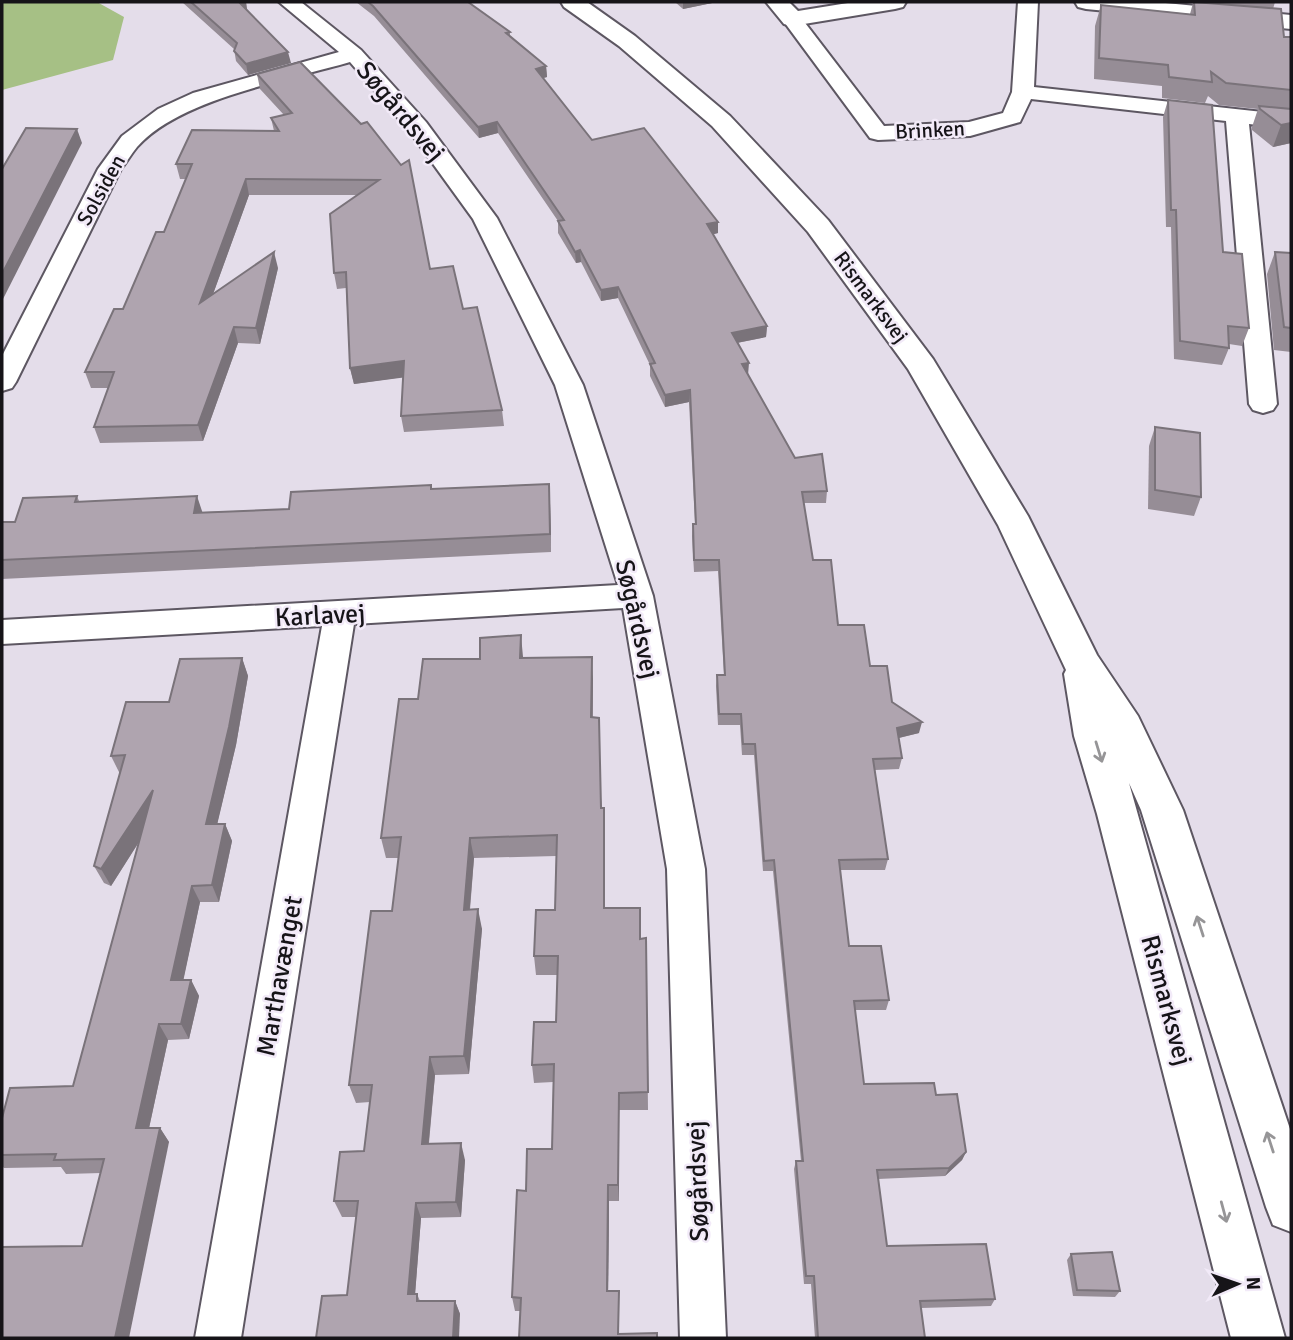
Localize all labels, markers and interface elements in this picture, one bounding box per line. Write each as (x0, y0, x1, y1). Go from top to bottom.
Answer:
street label: Søgårdsvej (349, 55, 451, 168)
street label: Brinken (895, 115, 965, 145)
street label: Solsiden (71, 150, 131, 230)
street label: Rismarksvej (828, 246, 914, 348)
street label: Søgårdsvej (608, 557, 666, 682)
street label: Karlavej (274, 598, 366, 634)
one-way arrow (1093, 741, 1106, 763)
street label: Marthavænget (250, 893, 310, 1059)
one-way arrow (1192, 915, 1205, 937)
street label: Rismarksvej (1133, 932, 1199, 1069)
street label: Søgårdsvej (680, 1120, 716, 1242)
one-way arrow (1263, 1131, 1276, 1153)
one-way arrow (1219, 1201, 1232, 1223)
north arrow (1202, 1249, 1272, 1319)
text: N (1241, 1276, 1265, 1290)

